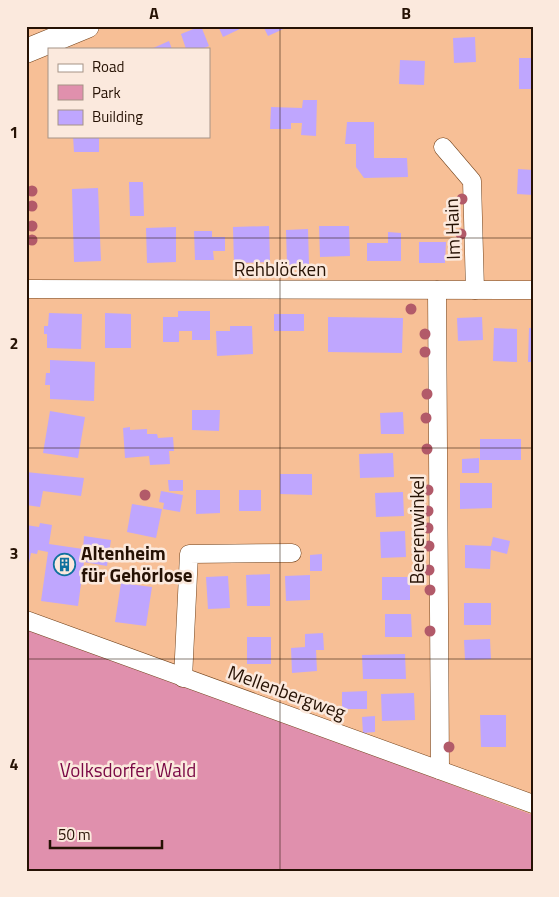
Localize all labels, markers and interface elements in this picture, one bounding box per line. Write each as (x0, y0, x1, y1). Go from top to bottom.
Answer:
text: A (149, 1, 159, 25)
text: B (401, 1, 411, 25)
legend (48, 48, 210, 138)
text: Road (92, 55, 124, 78)
text: Park (92, 81, 121, 104)
text: Building (92, 105, 143, 128)
text: 1 (10, 120, 18, 144)
street label: Im Hain (436, 198, 467, 260)
street label: Rehblöcken (234, 254, 326, 283)
text: 2 (10, 331, 18, 355)
street label: Beerenwinkel (402, 476, 431, 584)
place label: Altenheim für Gehörlose (81, 538, 193, 589)
text: 3 (10, 541, 18, 565)
building icon: Altenheim für Gehörlose (53, 552, 77, 576)
street label: Mellenbergweg (224, 657, 350, 726)
text: 4 (10, 752, 19, 776)
park label: Volksdorfer Wald (60, 755, 196, 784)
scale bar (50, 817, 162, 849)
text: 50 m (58, 823, 91, 846)

